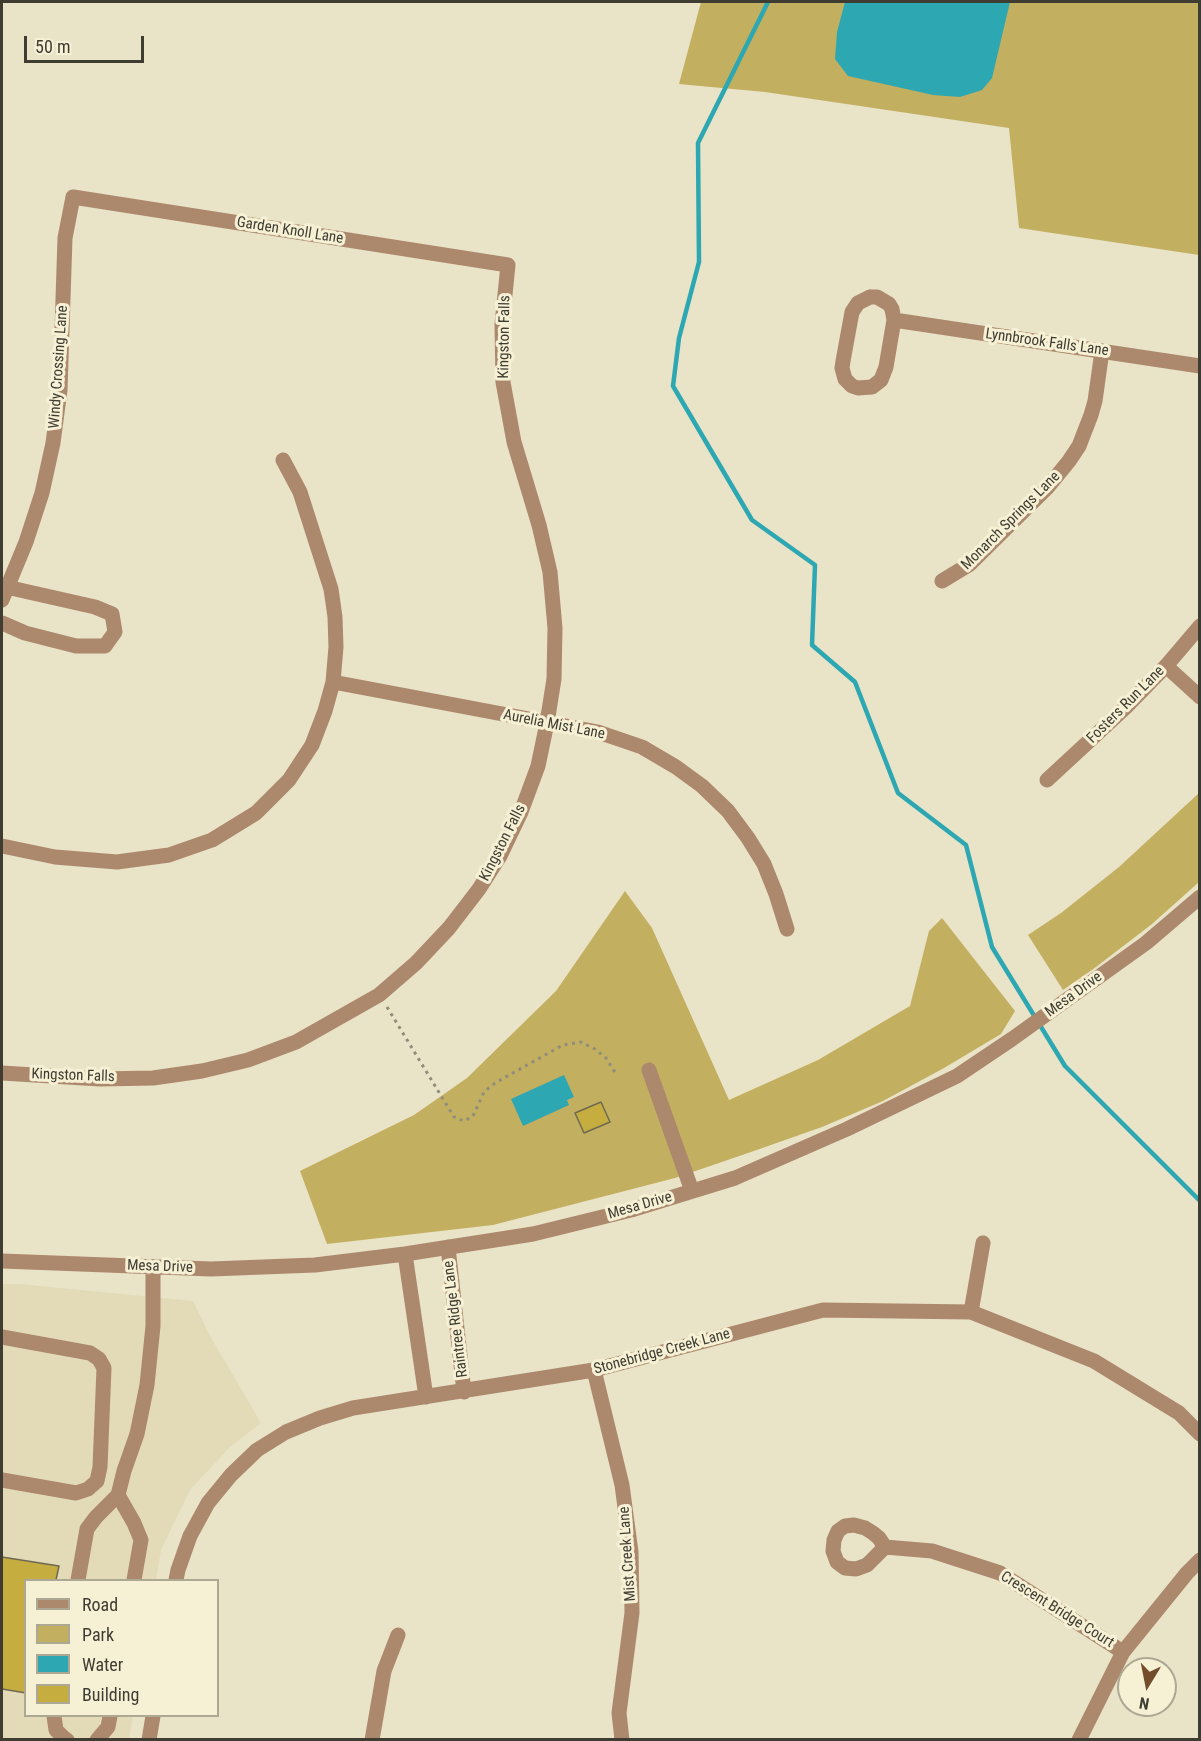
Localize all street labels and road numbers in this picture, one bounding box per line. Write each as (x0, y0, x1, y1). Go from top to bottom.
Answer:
street label: Garden Knoll Lane (236, 214, 344, 248)
street label: Kingston Falls (495, 295, 515, 379)
street label: Windy Crossing Lane (46, 305, 72, 429)
street label: Lynnbrook Falls Lane (984, 325, 1110, 361)
street label: Monarch Springs Lane (958, 468, 1064, 574)
street label: Fosters Run Lane (1083, 662, 1169, 748)
street label: Aurelia Mist Lane (502, 706, 606, 744)
street label: Kingston Falls (476, 802, 530, 884)
street label: Mesa Drive (1042, 968, 1106, 1022)
street label: Kingston Falls (31, 1066, 115, 1086)
street label: Mesa Drive (606, 1188, 674, 1224)
street label: Mesa Drive (127, 1257, 193, 1277)
street label: Raintree Ridge Lane (440, 1260, 472, 1378)
street label: Stonebridge Creek Lane (592, 1325, 732, 1379)
street label: Mist Creek Lane (616, 1506, 640, 1602)
street label: Crescent Bridge Court (997, 1568, 1117, 1652)

